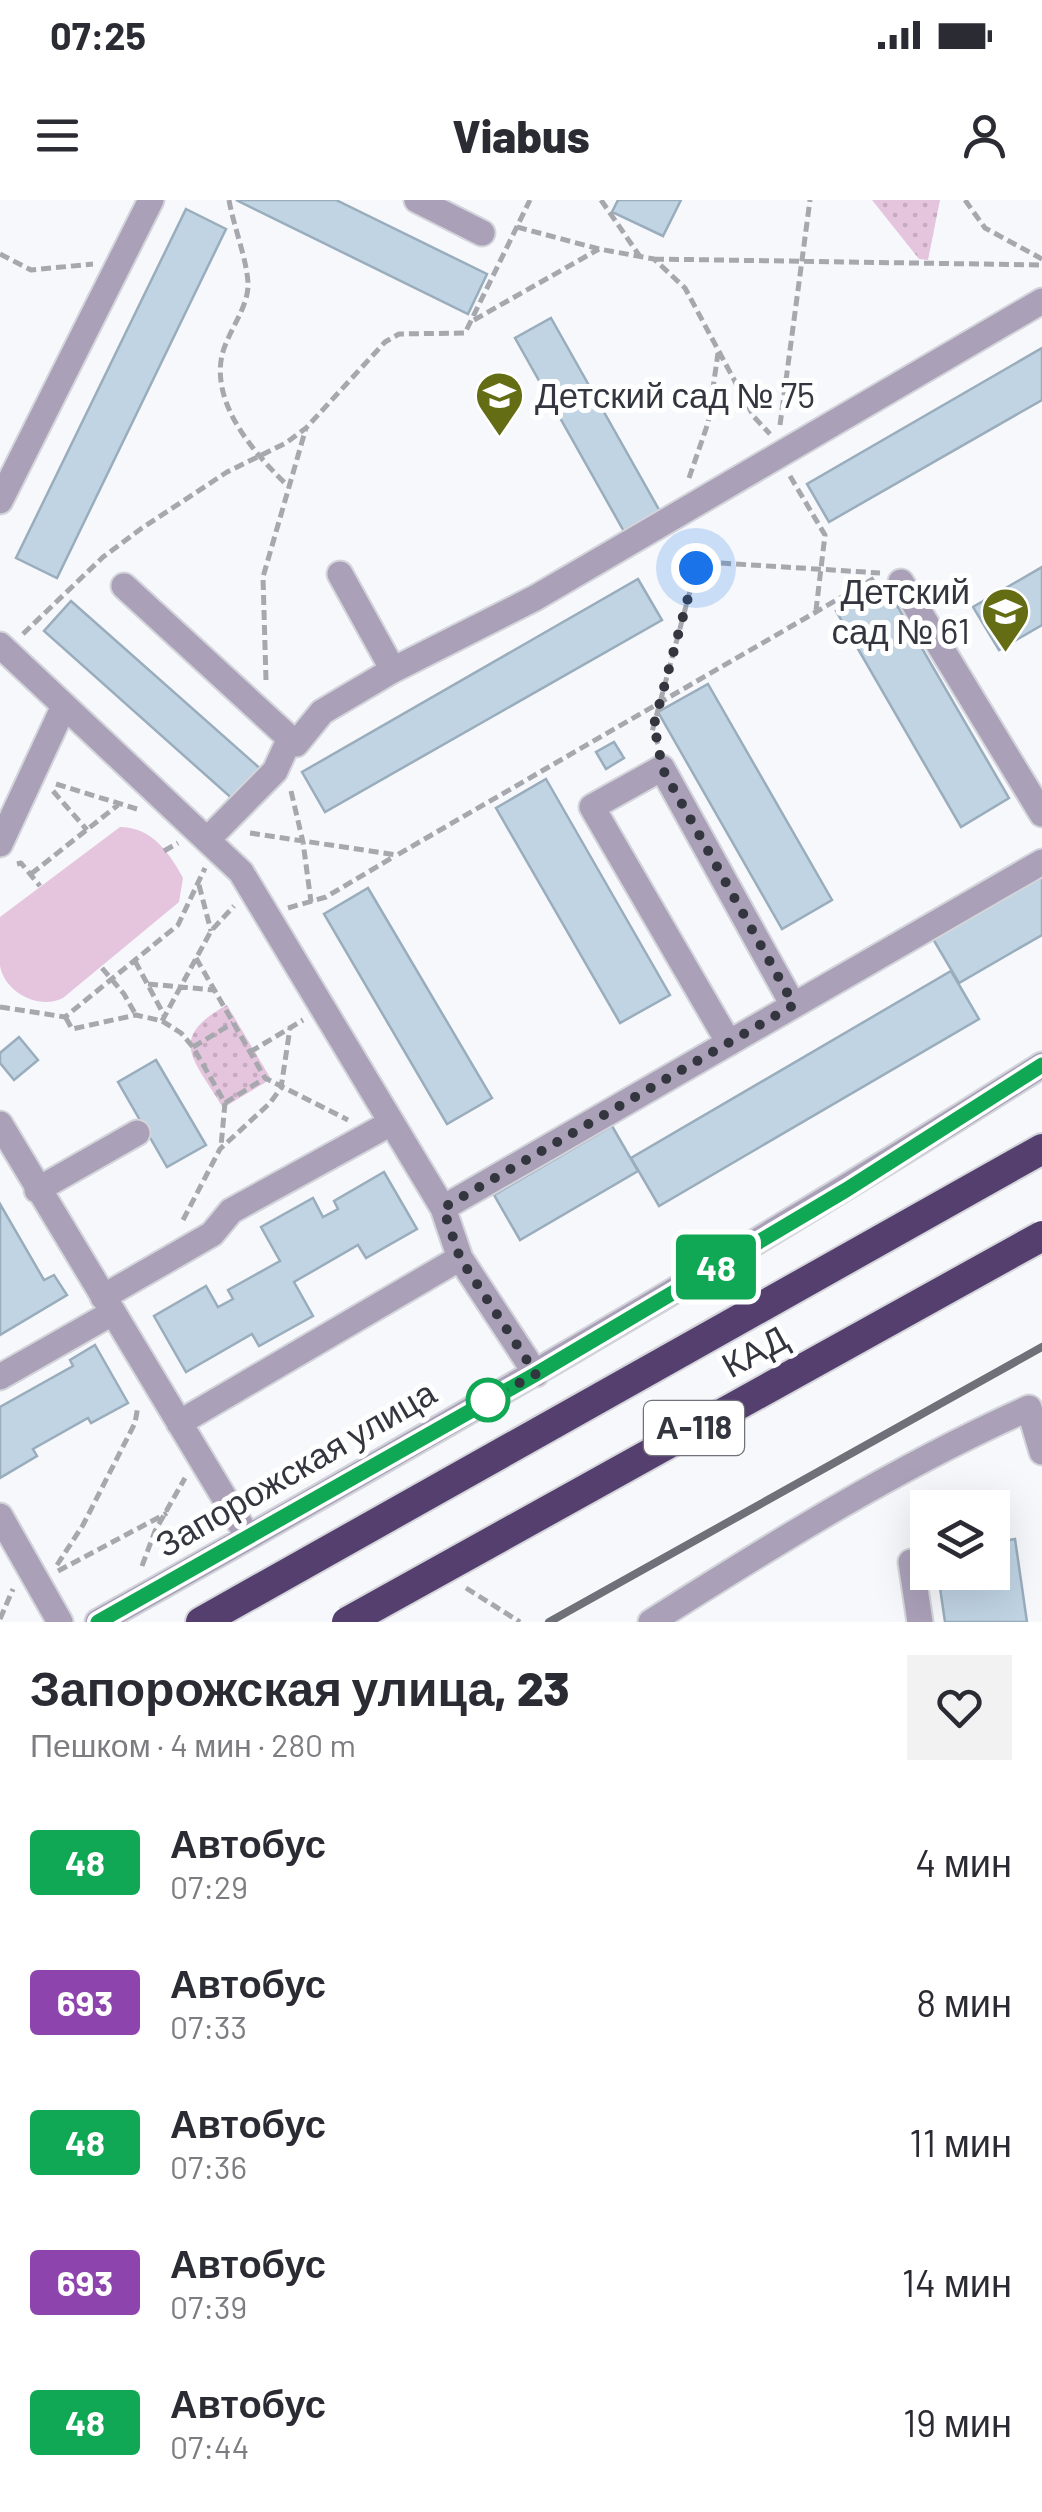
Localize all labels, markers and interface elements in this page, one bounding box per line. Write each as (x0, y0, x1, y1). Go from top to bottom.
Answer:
text: 07:25 (50, 12, 146, 58)
icon: menu (30, 108, 85, 163)
text: Viabus (452, 108, 590, 162)
icon: person (957, 108, 1012, 163)
school or university icon: Детский сад № 75 (474, 370, 526, 438)
place label: Детский сад № 75 (535, 373, 815, 415)
your location (671, 543, 721, 593)
place label: Детский сад № 61 (831, 569, 970, 651)
school or university icon: Детский сад № 61 (979, 586, 1031, 654)
line badge: 48 (671, 1234, 761, 1300)
text: 48 (696, 1246, 736, 1288)
street label: КАД (714, 1315, 794, 1385)
street label: Запорожская улица (148, 1370, 443, 1565)
unlabelled marker (467, 1379, 509, 1421)
road number: А-118 (644, 1401, 744, 1455)
map controls (910, 1490, 1010, 1590)
button: layers (910, 1490, 1010, 1590)
button: heart (907, 1655, 1012, 1760)
text: Запорожская улица, 23 (30, 1658, 569, 1716)
text: Пешком · 4 мин · 280 m (30, 1725, 356, 1763)
text: Автобус (170, 1820, 326, 1866)
text: 4 мин (915, 1839, 1012, 1885)
text: 48 (65, 1841, 105, 1883)
text: 07:29 (170, 1867, 248, 1905)
text: Автобус (170, 1960, 326, 2006)
text: 8 мин (916, 1979, 1012, 2025)
text: 693 (57, 1981, 113, 2023)
text: 07:33 (170, 2007, 247, 2045)
text: Автобус (170, 2100, 326, 2146)
text: 11 мин (909, 2119, 1012, 2165)
text: 48 (65, 2121, 105, 2163)
text: 07:36 (170, 2147, 247, 2185)
text: Автобус (170, 2240, 326, 2286)
text: 14 мин (902, 2259, 1012, 2305)
text: 693 (57, 2261, 113, 2303)
text: 07:39 (170, 2287, 247, 2325)
text: Автобус (170, 2380, 326, 2426)
text: 19 мин (903, 2399, 1012, 2445)
text: 48 (65, 2401, 105, 2443)
text: 07:44 (170, 2427, 249, 2465)

